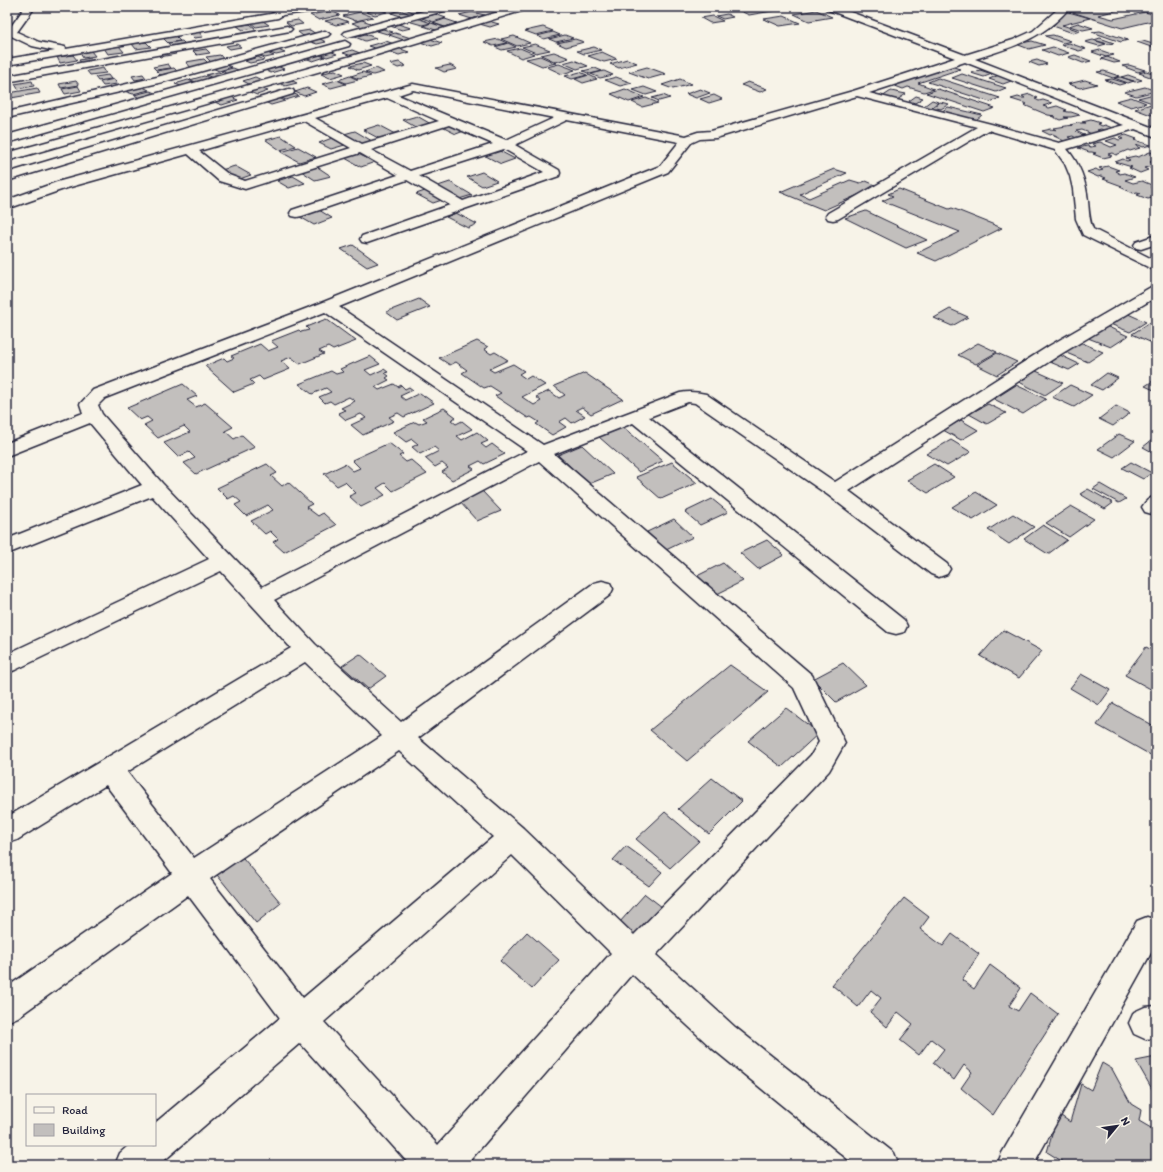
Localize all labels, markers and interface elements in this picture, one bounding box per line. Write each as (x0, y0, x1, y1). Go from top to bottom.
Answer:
legend (26, 1094, 156, 1146)
text: Road (62, 1103, 88, 1117)
north arrow (1097, 1106, 1137, 1146)
text: N (1118, 1115, 1133, 1128)
text: Building (62, 1123, 106, 1137)

